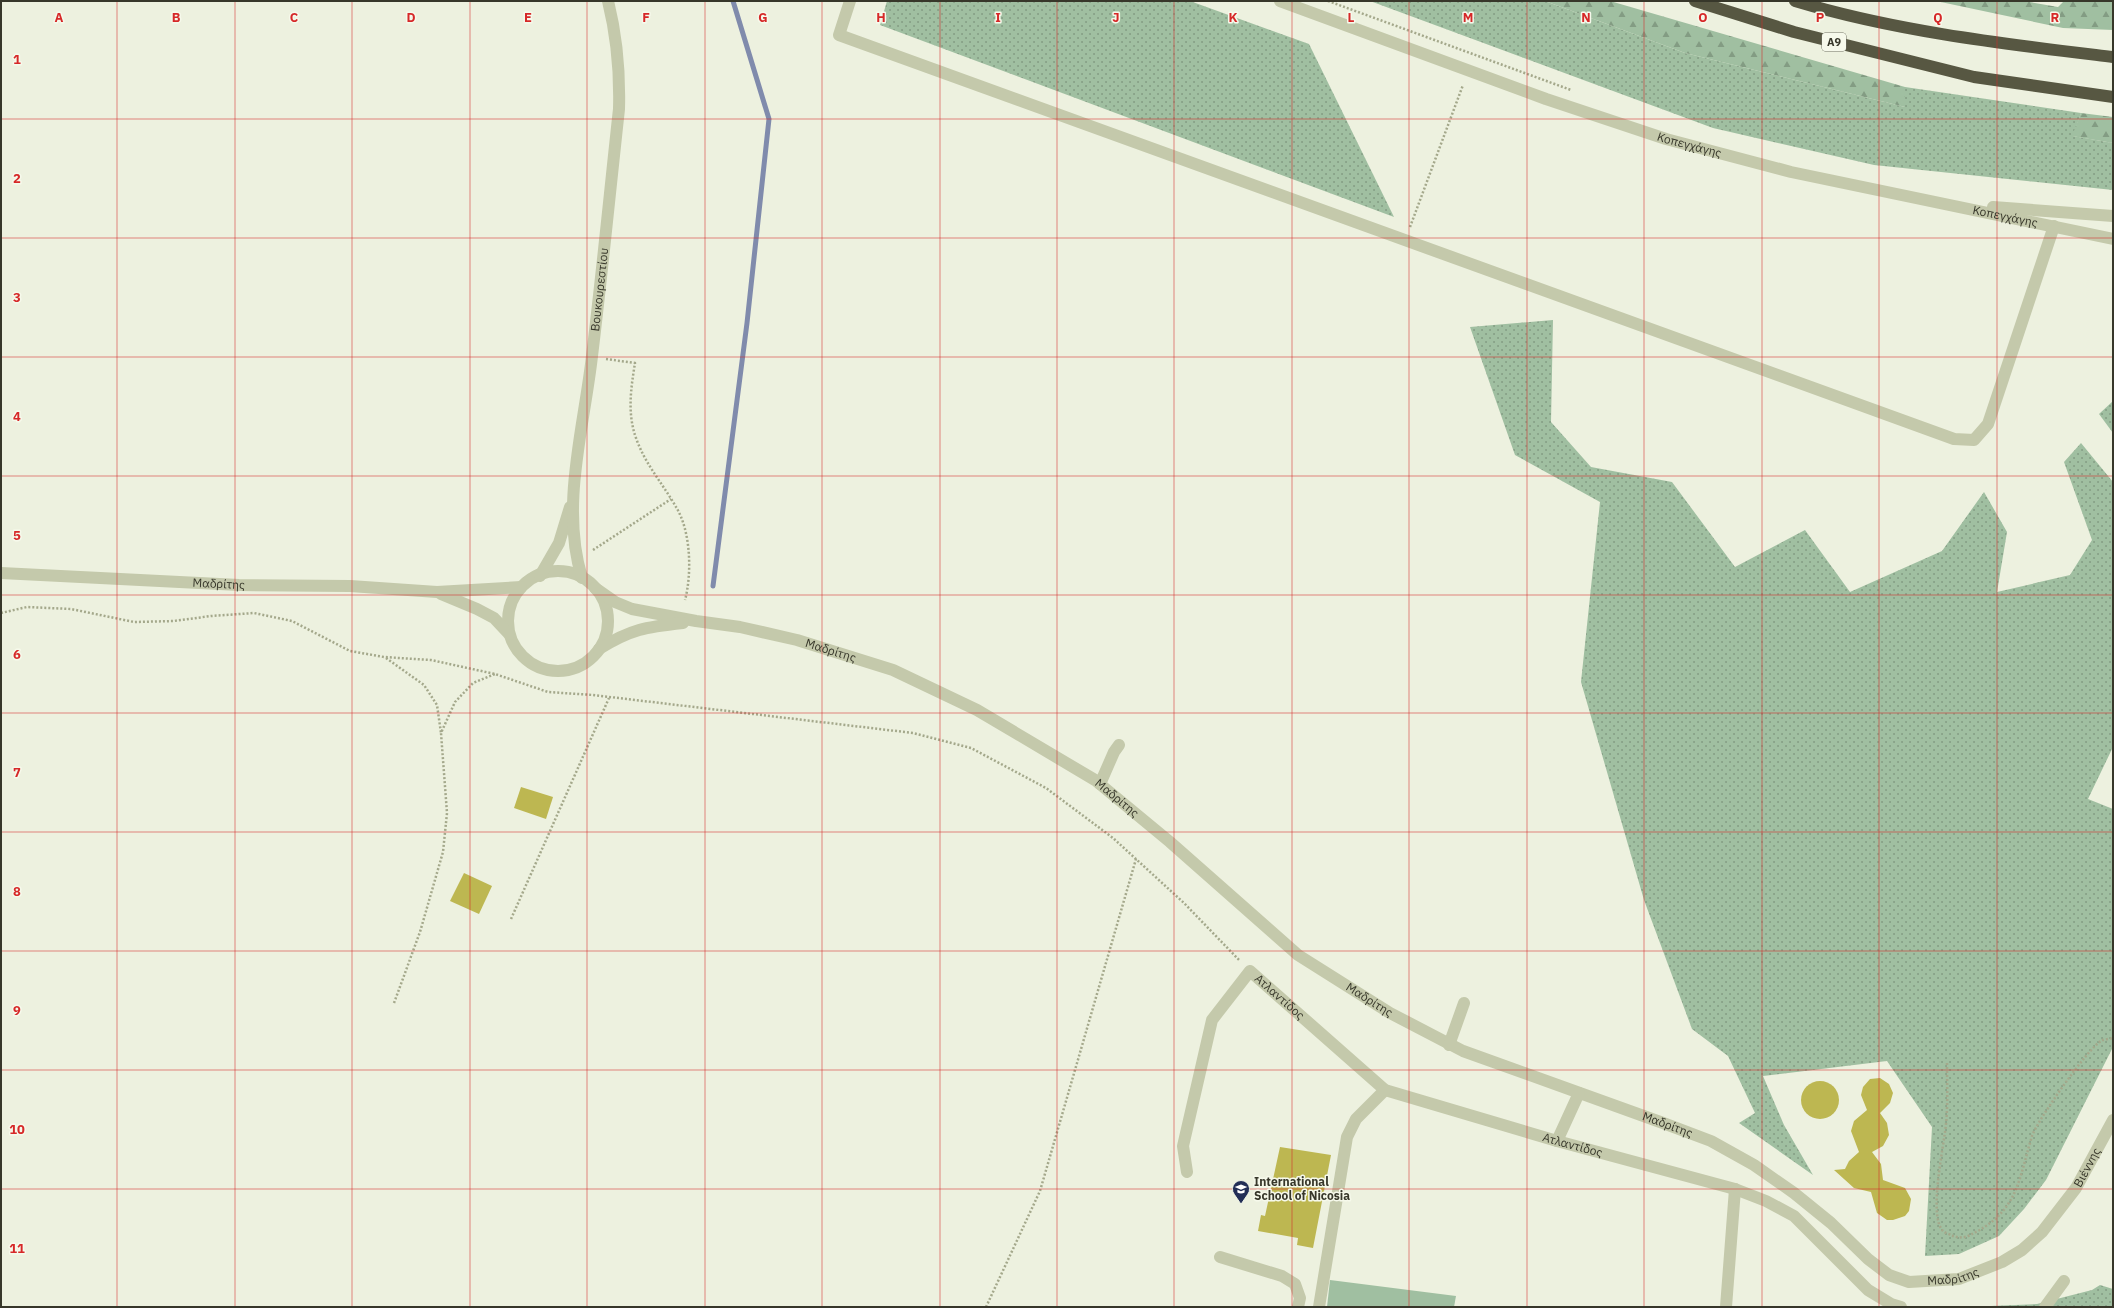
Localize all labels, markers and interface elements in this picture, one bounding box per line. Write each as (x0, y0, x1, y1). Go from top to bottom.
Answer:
text: A (55, 9, 64, 26)
text: B (172, 9, 181, 26)
text: C (290, 9, 299, 26)
text: D (406, 9, 416, 26)
text: E (524, 9, 532, 26)
text: F (642, 9, 650, 26)
text: G (758, 9, 768, 26)
text: H (876, 9, 886, 26)
text: I (995, 9, 1001, 26)
text: J (1112, 9, 1120, 26)
text: K (1228, 9, 1238, 26)
text: L (1348, 9, 1355, 26)
text: M (1463, 9, 1473, 26)
text: N (1581, 9, 1591, 26)
text: O (1698, 9, 1708, 26)
text: P (1816, 9, 1825, 26)
text: Q (1933, 9, 1943, 26)
text: R (2051, 9, 2060, 26)
road number: A9 (1822, 33, 1846, 51)
text: 1 (13, 51, 21, 68)
street label: Κοπεγχάγης (1655, 129, 1723, 160)
text: 2 (13, 170, 21, 187)
street label: Κοπεγχάγης (1971, 202, 2039, 230)
street label: Βουκουρεστίου (587, 247, 611, 332)
text: 3 (13, 289, 21, 306)
text: 4 (13, 408, 21, 425)
text: 5 (13, 527, 21, 544)
street label: Μαδρίτης (192, 575, 245, 592)
street label: Μαδρίτης (803, 635, 858, 665)
text: 6 (13, 646, 21, 663)
text: 7 (13, 764, 21, 781)
street label: Μαδρίτης (1092, 775, 1142, 820)
text: 8 (13, 883, 21, 900)
street label: Ατλαντίδος (1252, 971, 1308, 1023)
street label: Μαδρίτης (1343, 979, 1396, 1020)
text: 9 (13, 1002, 21, 1019)
street label: Μαδρίτης (1640, 1108, 1695, 1140)
text: 10 (9, 1121, 25, 1138)
street label: Ατλαντίδος (1541, 1129, 1604, 1160)
street label: Βιέννης (2070, 1145, 2104, 1190)
place label: International School of Nicosia (1254, 1174, 1350, 1203)
school or university icon: International School of Nicosia (1231, 1179, 1251, 1204)
text: 11 (9, 1240, 25, 1257)
street label: Μαδρίτης (1927, 1264, 1981, 1288)

